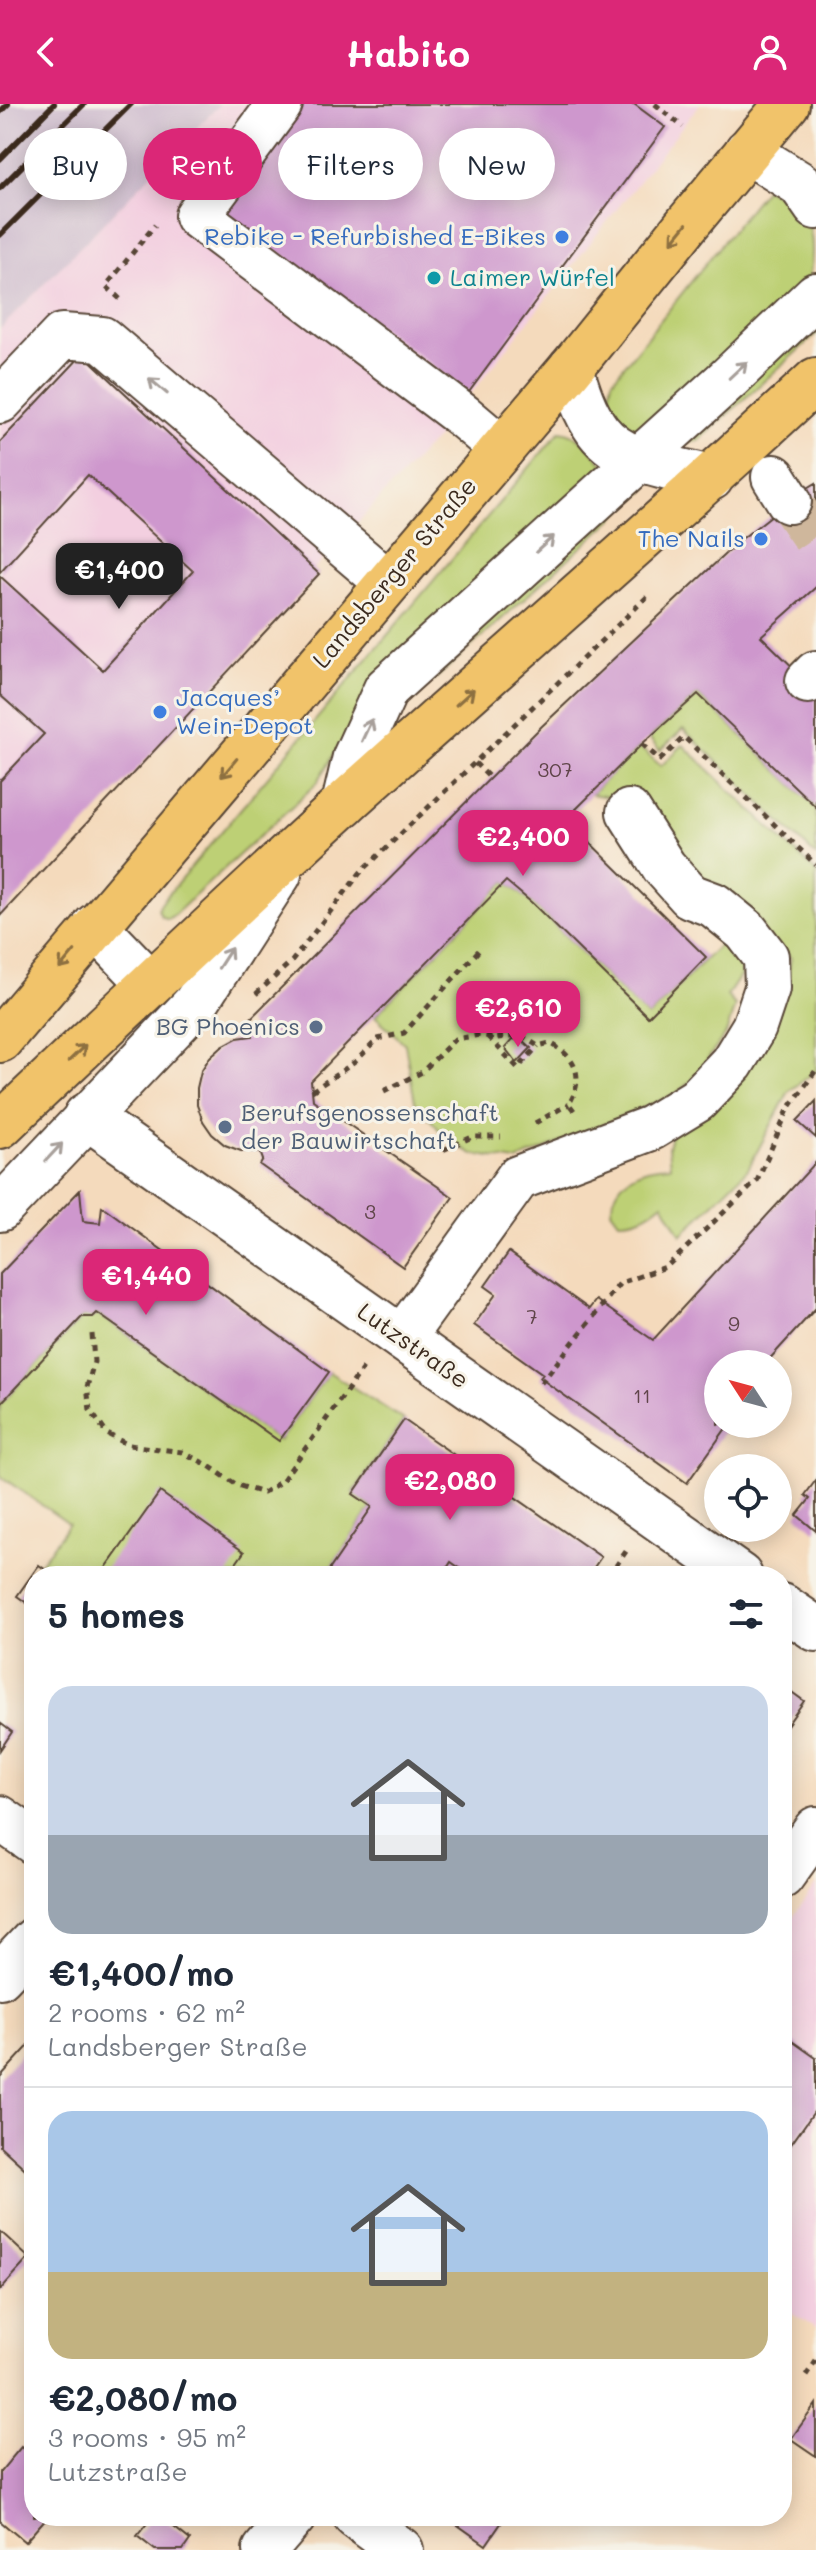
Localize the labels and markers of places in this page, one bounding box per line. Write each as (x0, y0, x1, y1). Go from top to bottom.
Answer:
place label: Rebike - Refurbished E-Bikes (204, 220, 546, 251)
marker: Rebike - Refurbished E-Bikes (553, 228, 571, 246)
place label: Laimer Würfel (450, 261, 615, 292)
marker: Laimer Würfel (425, 269, 443, 287)
place label: The Nails (638, 522, 745, 553)
marker: The Nails (752, 530, 770, 548)
pin: €1,400 (54, 543, 184, 611)
place label: Jacques’ Wein-Depot (176, 681, 314, 740)
marker: Jacques’ Wein-Depot (151, 703, 169, 721)
pin: €2,400 (458, 810, 588, 878)
pin: €2,610 (453, 981, 583, 1049)
place label: BG Phoenics (156, 1010, 300, 1041)
marker: BG Phoenics (307, 1018, 325, 1036)
place label: Berufsgenossenschaft der Bauwirtschaft (241, 1096, 499, 1155)
marker: Berufsgenossenschaft der Bauwirtschaft (216, 1118, 234, 1136)
pin: €1,440 (81, 1249, 211, 1317)
pin: €2,080 (385, 1454, 515, 1522)

